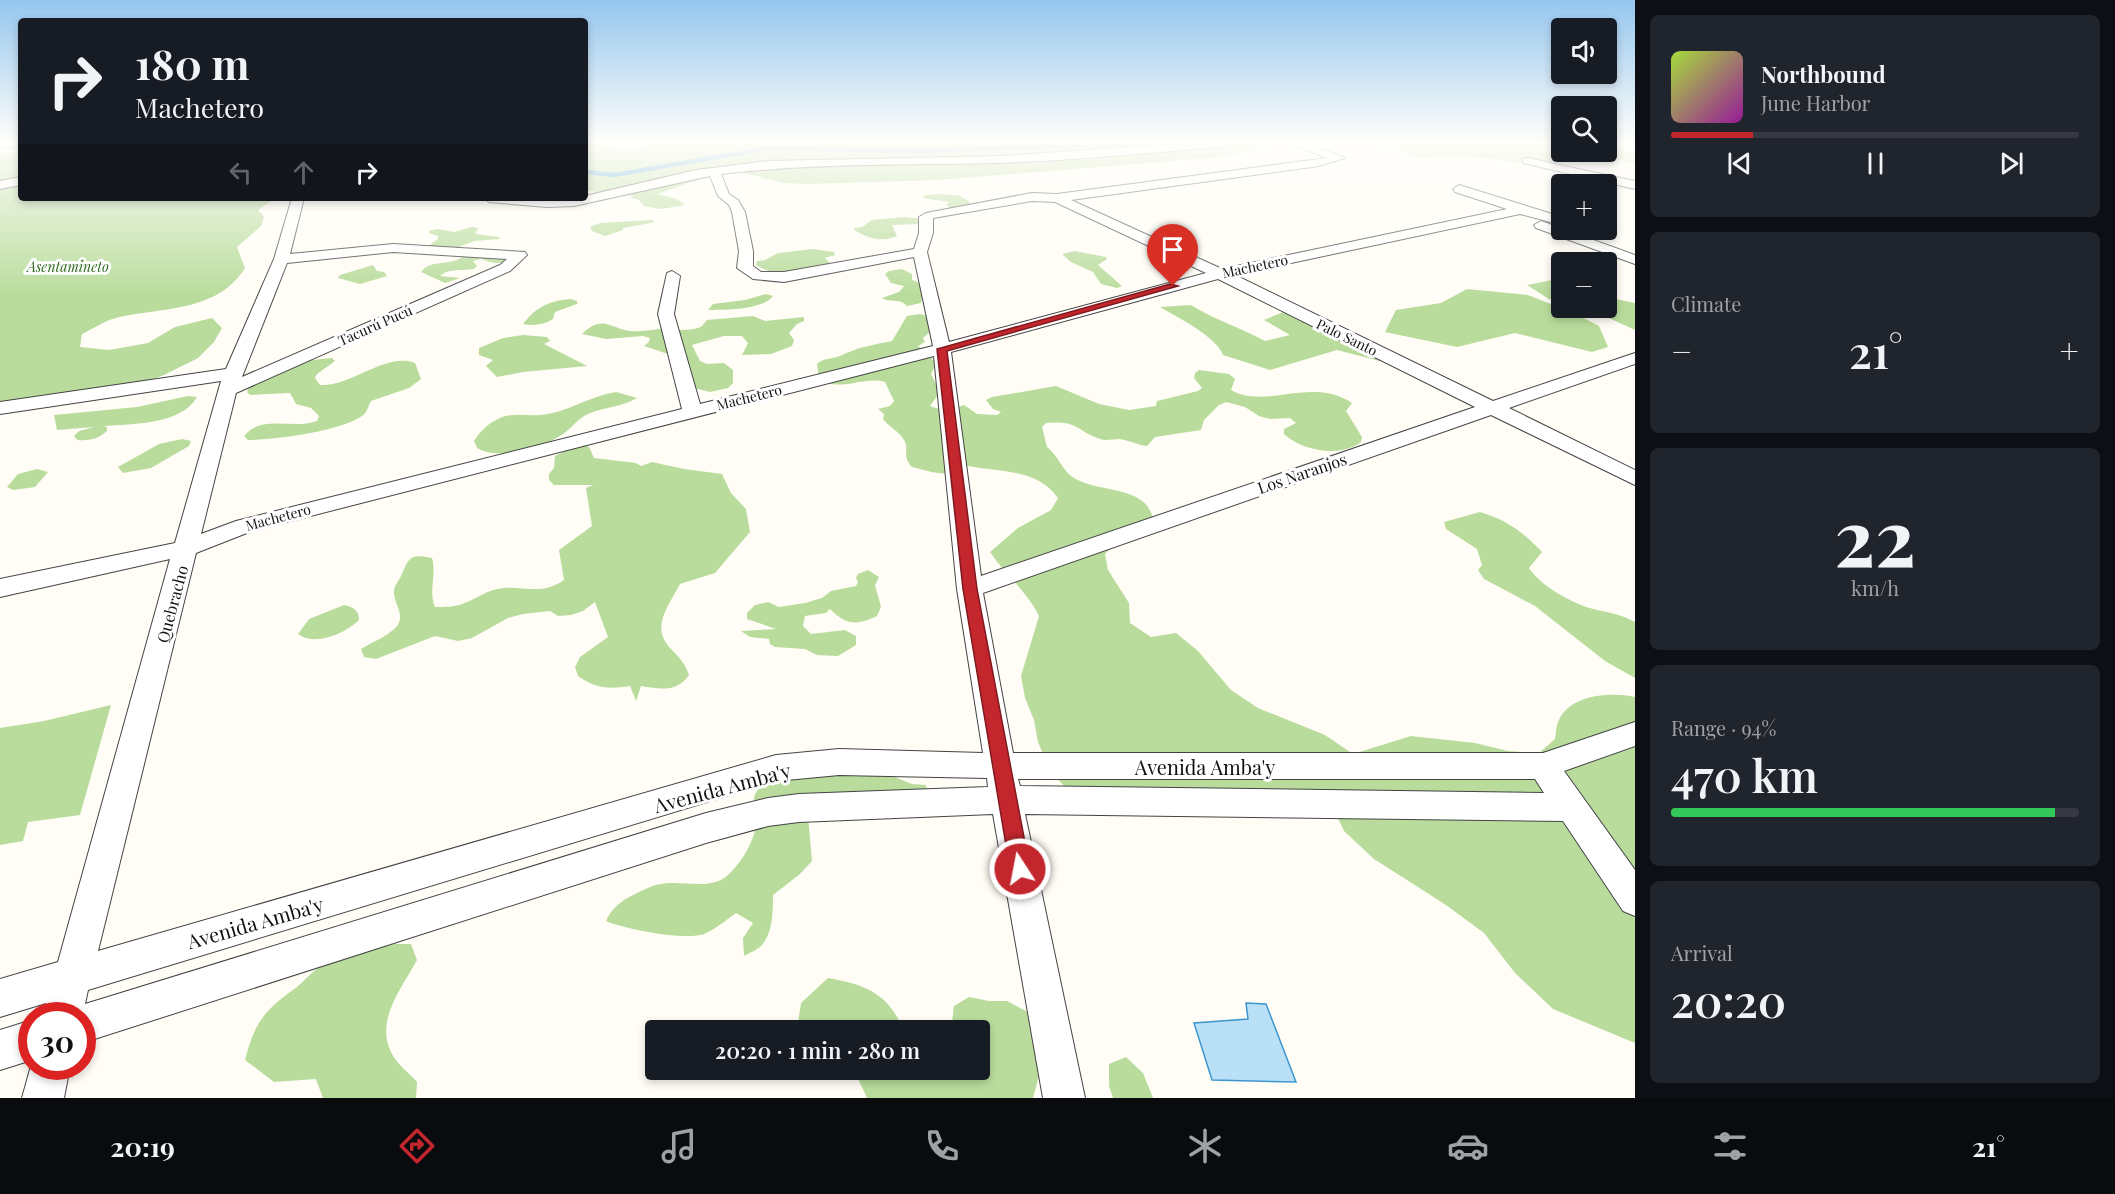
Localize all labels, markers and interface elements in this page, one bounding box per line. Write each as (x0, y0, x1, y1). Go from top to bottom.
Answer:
map controls (1551, 18, 1617, 318)
button: sound (1551, 18, 1617, 84)
text: 180 m (135, 35, 250, 91)
icon: right (36, 42, 114, 120)
text: Northbound (1761, 59, 1886, 89)
text: Machetero (135, 89, 264, 125)
text: June Harbor (1761, 89, 1871, 116)
button: search (1551, 96, 1617, 162)
icon: previous (1723, 147, 1756, 180)
icon: pause (1859, 147, 1892, 180)
icon: next (1995, 147, 2028, 180)
icon: left (224, 156, 257, 189)
icon: ahead (287, 156, 320, 189)
icon: right (350, 156, 383, 189)
button: + (1551, 174, 1617, 240)
pin (1147, 224, 1198, 286)
icon: arrive (1156, 233, 1189, 266)
street label: Machetero (1220, 250, 1290, 282)
button: − (1551, 252, 1617, 318)
park label: Asentamineto (25, 257, 109, 276)
text: Climate (1671, 290, 1741, 317)
street label: Tacurú Pucú (335, 300, 415, 350)
street label: Palo Santo (1313, 314, 1381, 360)
text: 21° (1849, 320, 1903, 380)
text: − (1671, 328, 1692, 372)
text: + (2060, 328, 2079, 372)
street label: Machetero (714, 380, 784, 414)
street label: Los Naranjos (1255, 448, 1349, 498)
text: 22 (1834, 483, 1916, 587)
street label: Machetero (243, 499, 313, 535)
street label: Quebracho (152, 563, 192, 645)
text: km/h (1851, 574, 1899, 601)
text: Range · 94% (1671, 714, 1776, 741)
text: 470 km (1671, 744, 1818, 804)
street label: Avenida Amba'y (1134, 753, 1275, 780)
street label: Avenida Amba'y (650, 756, 793, 819)
position arrow (988, 837, 1052, 901)
street label: Avenida Amba'y (183, 890, 326, 955)
text: Arrival (1671, 939, 1733, 966)
text: 20:20 (1671, 969, 1786, 1029)
speed limit sign: 30 (18, 1002, 96, 1080)
text: 20:20 · 1 min · 280 m (715, 1035, 920, 1065)
icon: directions (396, 1125, 438, 1167)
icon: music (658, 1125, 700, 1167)
icon: phone (921, 1125, 963, 1167)
icon: climate (1184, 1125, 1226, 1167)
icon: car (1447, 1125, 1489, 1167)
icon: filters (1709, 1125, 1751, 1167)
text: 20:19 (110, 1128, 175, 1164)
text: 21° (1972, 1128, 2005, 1164)

